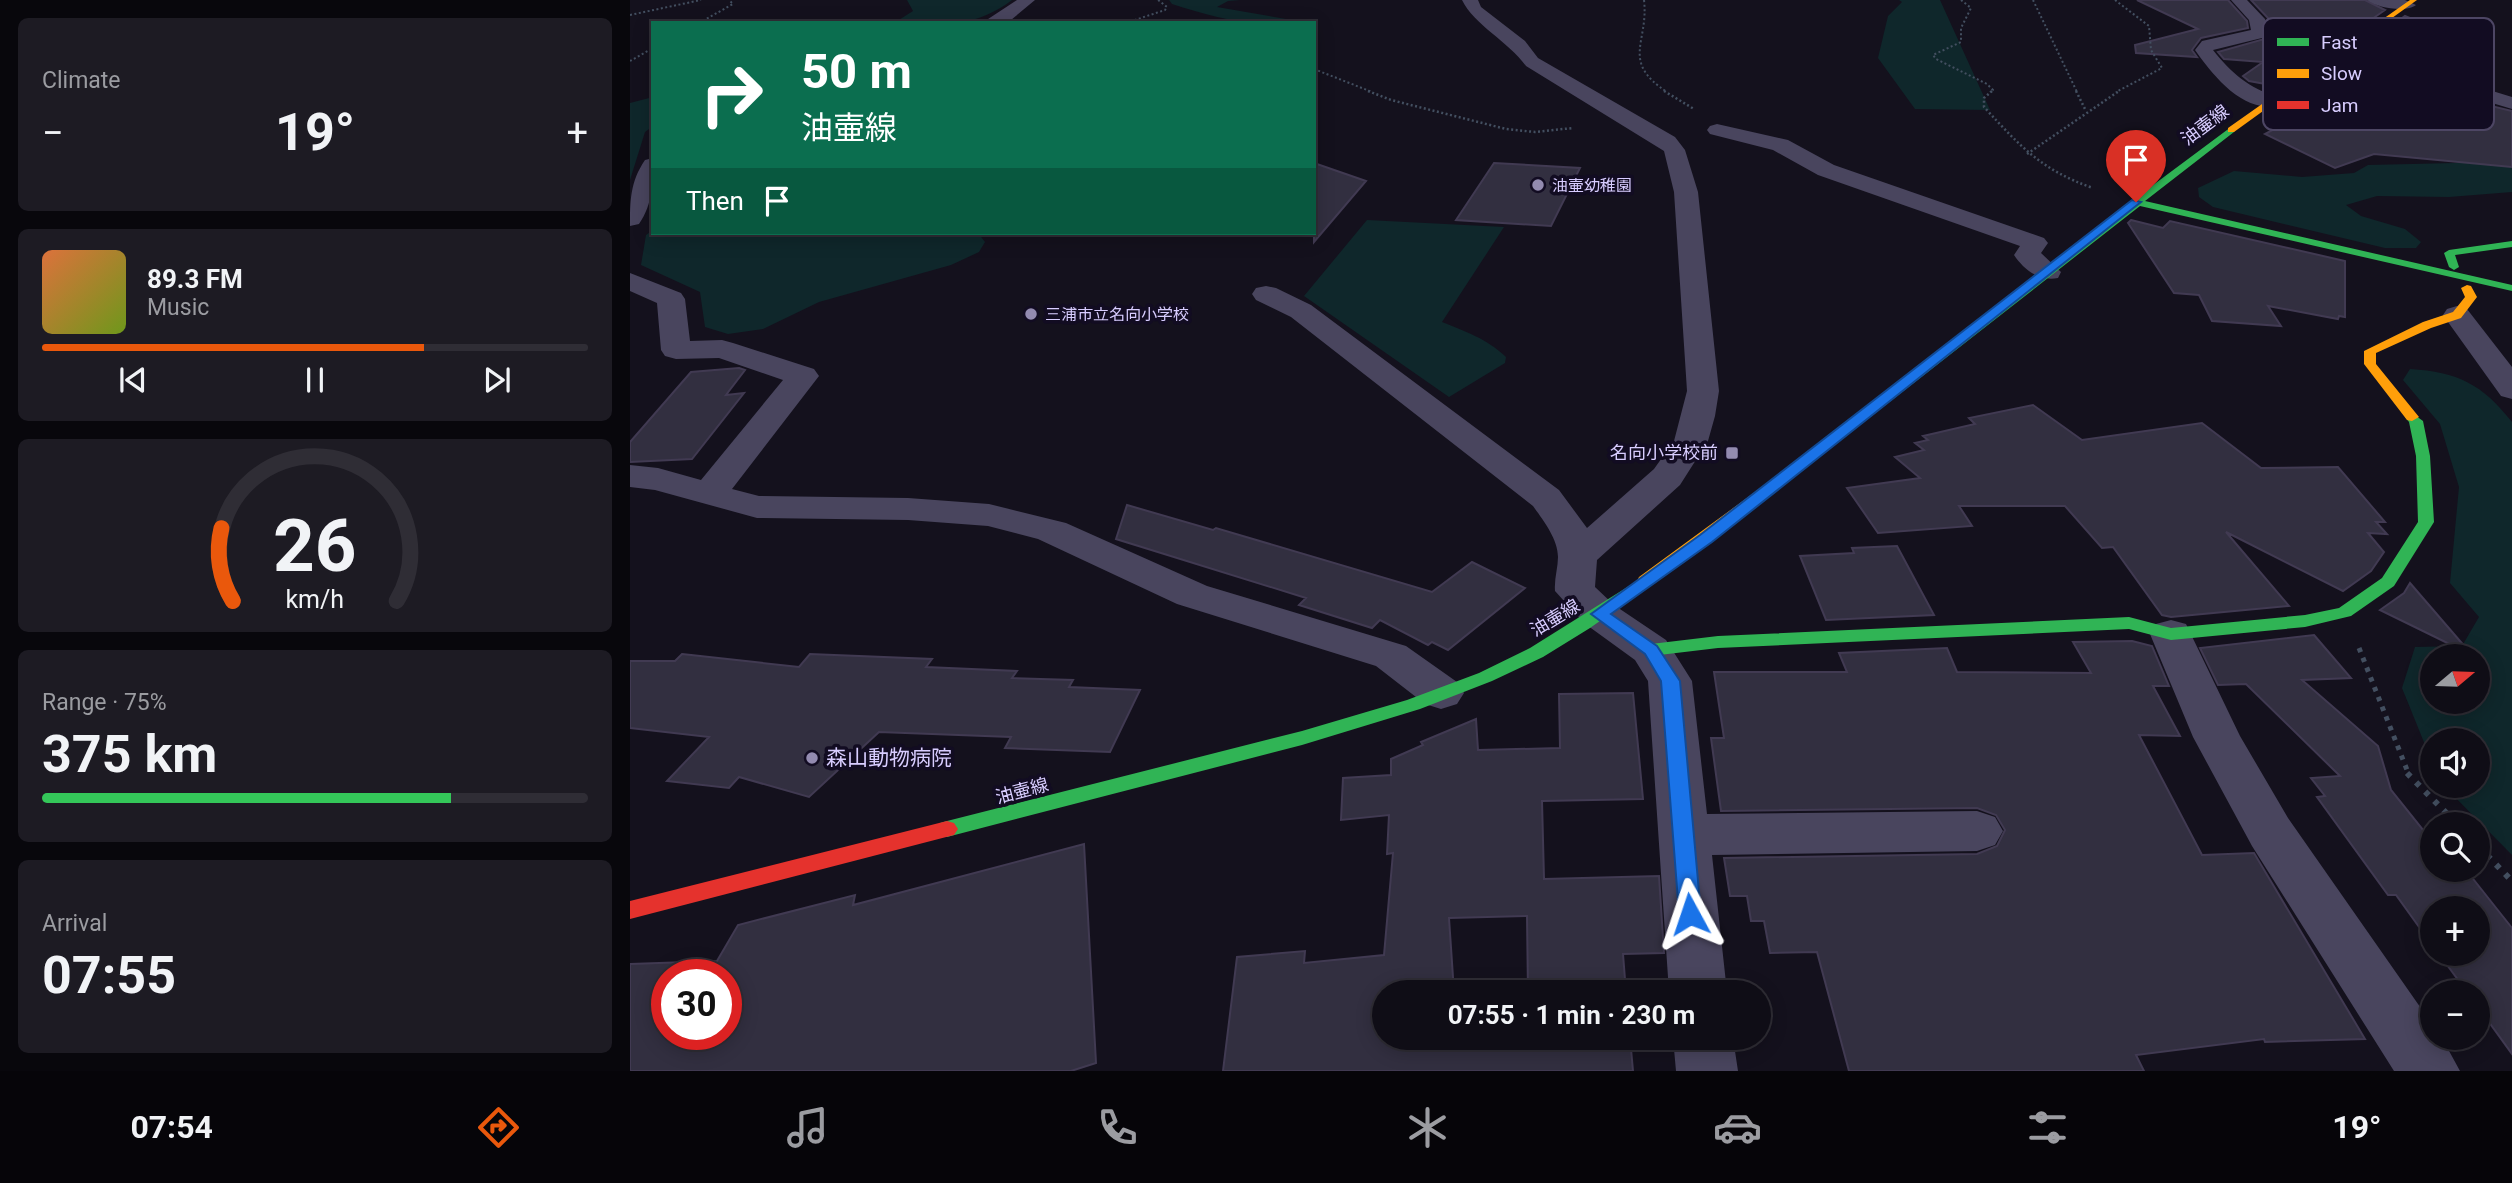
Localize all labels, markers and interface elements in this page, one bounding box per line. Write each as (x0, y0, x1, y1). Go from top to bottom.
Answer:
legend (2263, 18, 2494, 130)
text: Fast (2321, 31, 2358, 54)
text: 50 m (801, 43, 912, 100)
icon: right (686, 49, 777, 140)
text: Slow (2321, 62, 2362, 85)
text: Climate (42, 67, 121, 94)
text: Jam (2321, 94, 2358, 117)
street label: 油壷線 (2177, 100, 2233, 149)
text: 19° (275, 102, 355, 163)
text: 油壷線 (801, 109, 897, 147)
text: − (42, 111, 64, 155)
text: + (566, 111, 588, 155)
pin (2106, 130, 2166, 202)
icon: arrive (2117, 141, 2155, 179)
place label: 油壷幼稚園 (1552, 176, 1632, 195)
marker: 油壷幼稚園 (1530, 177, 1546, 193)
icon: arrive (758, 182, 796, 220)
text: Then (686, 186, 744, 216)
text: 89.3 FM (147, 264, 243, 294)
text: Music (147, 294, 209, 321)
place label: 三浦市立名向小学校 (1045, 305, 1189, 324)
marker: 三浦市立名向小学校 (1023, 306, 1039, 322)
icon: previous (114, 361, 152, 399)
icon: pause (296, 361, 334, 399)
icon: next (478, 361, 516, 399)
place label: 名向小学校前 (1610, 442, 1718, 463)
marker: 名向小学校前 (1724, 445, 1740, 461)
text: 26 (273, 504, 357, 590)
text: km/h (286, 585, 344, 614)
street label: 油壷線 (1526, 595, 1583, 640)
north arrow (2420, 644, 2490, 714)
map controls (2420, 644, 2490, 1050)
text: Range · 75% (42, 689, 167, 716)
text: 375 km (42, 724, 217, 785)
button: sound (2420, 728, 2490, 798)
place label: 森山動物病院 (826, 746, 952, 770)
marker: 森山動物病院 (804, 750, 820, 766)
street label: 油壷線 (993, 773, 1051, 808)
button: search (2420, 812, 2490, 882)
position arrow (1653, 877, 1727, 951)
button: + (2420, 896, 2490, 966)
text: Arrival (42, 910, 107, 937)
text: 07:55 (42, 945, 176, 1006)
speed limit sign: 30 (651, 959, 742, 1050)
button: − (2420, 980, 2490, 1050)
text: 07:55 · 1 min · 230 m (1448, 1000, 1695, 1030)
icon: directions (474, 1103, 523, 1152)
icon: music (783, 1103, 832, 1152)
icon: phone (1093, 1103, 1142, 1152)
icon: climate (1403, 1103, 1452, 1152)
icon: car (1713, 1103, 1762, 1152)
icon: filters (2023, 1103, 2072, 1152)
text: 07:54 (130, 1108, 213, 1146)
text: 19° (2332, 1108, 2382, 1146)

